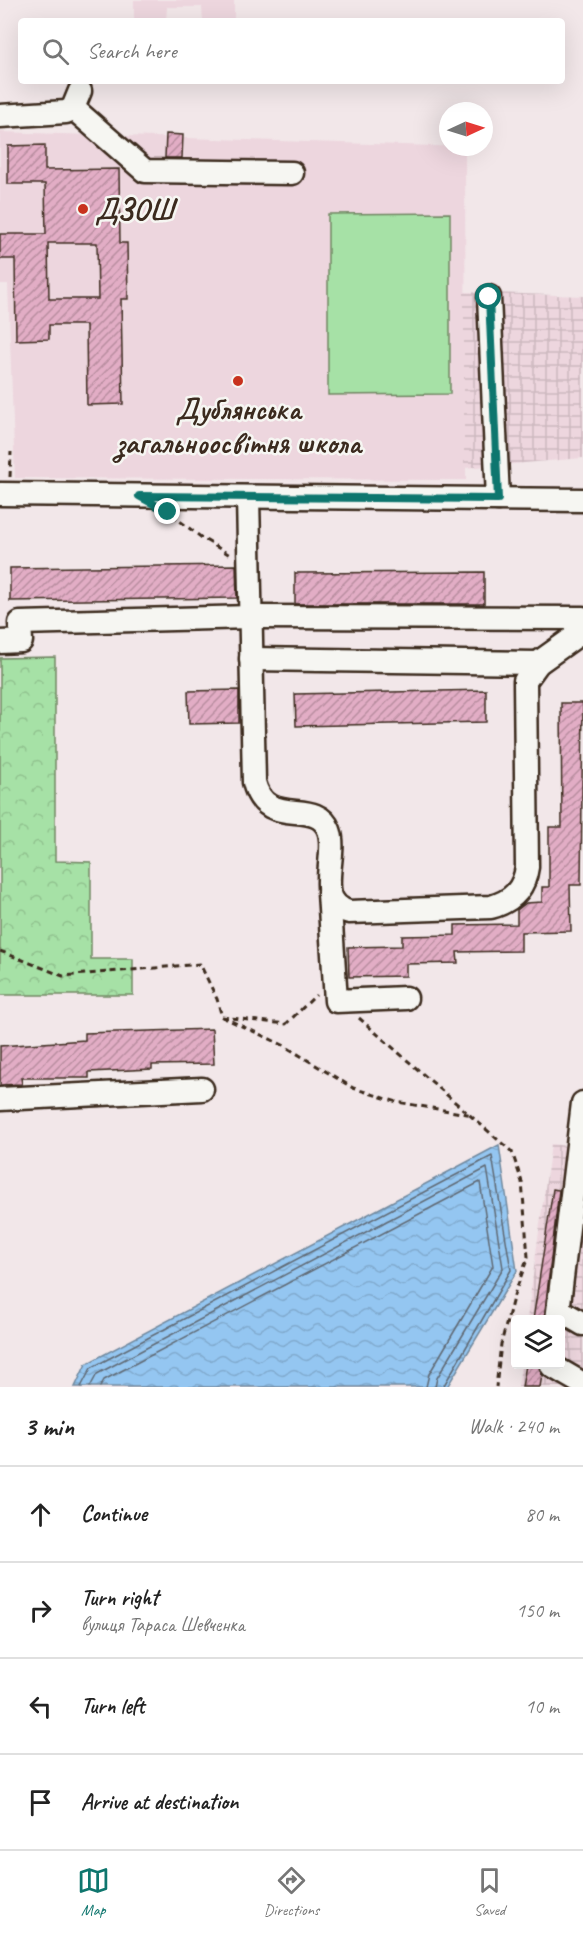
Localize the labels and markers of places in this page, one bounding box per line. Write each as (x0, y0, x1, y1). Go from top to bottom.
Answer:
place label: ДЗОШ (95, 190, 179, 228)
marker: ДЗОШ (76, 202, 90, 216)
marker: Дублянська загальноосвітня школа (231, 374, 245, 388)
place label: Дублянська загальноосвітня школа (112, 390, 364, 463)

